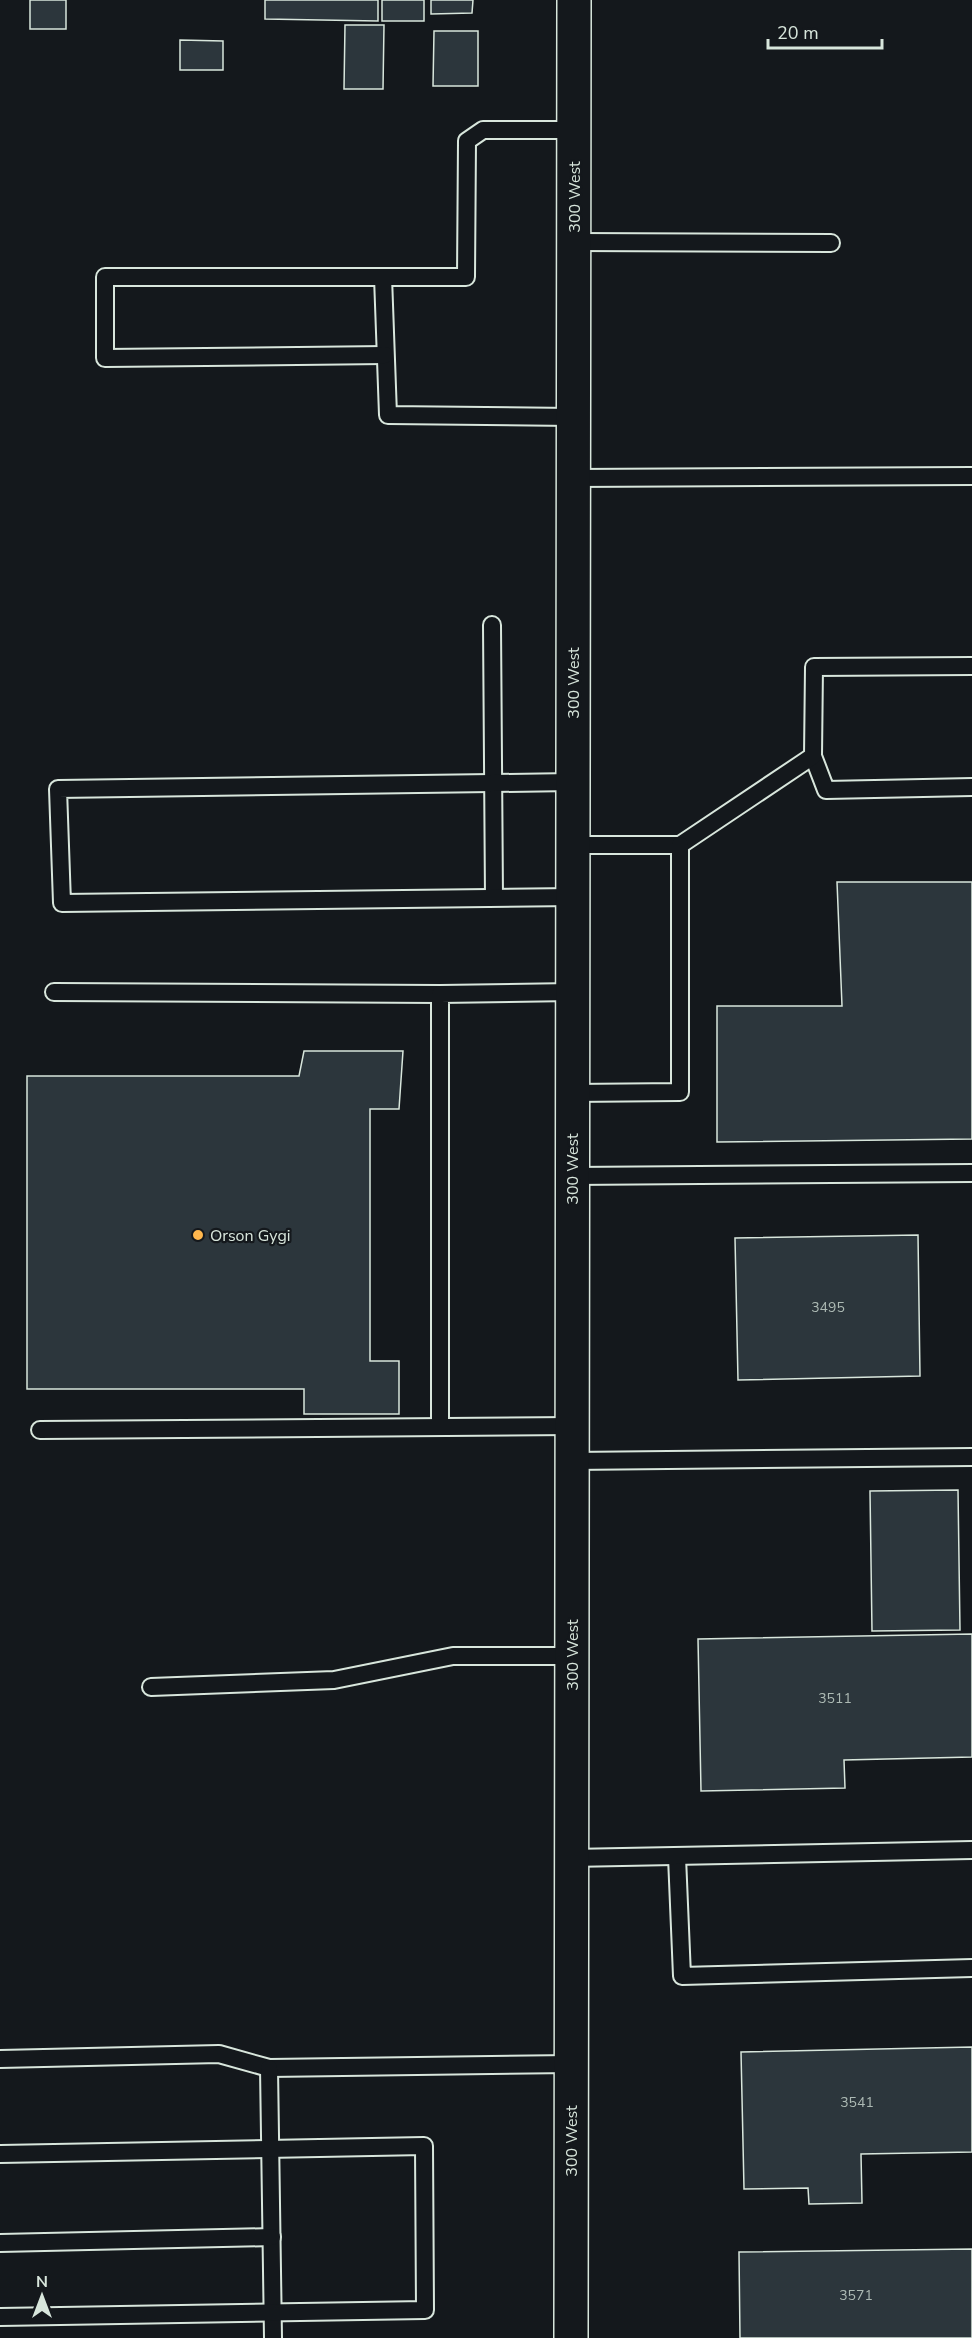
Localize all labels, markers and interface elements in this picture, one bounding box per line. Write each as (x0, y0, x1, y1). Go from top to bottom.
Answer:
scale bar (768, 12, 882, 50)
text: 20 m (777, 21, 819, 45)
street label: 300 West (564, 161, 586, 233)
street label: 300 West (563, 647, 585, 719)
street label: 300 West (562, 1133, 584, 1205)
place label: Orson Gygi (210, 1225, 291, 1247)
marker: Orson Gygi (191, 1228, 205, 1242)
house number: 3495 (811, 1298, 845, 1317)
street label: 300 West (562, 1619, 584, 1691)
house number: 3511 (818, 1689, 852, 1708)
house number: 3541 (840, 2093, 874, 2112)
street label: 300 West (561, 2105, 583, 2177)
north arrow (12, 2266, 72, 2326)
text: N (36, 2271, 48, 2293)
house number: 3571 (839, 2286, 873, 2305)

